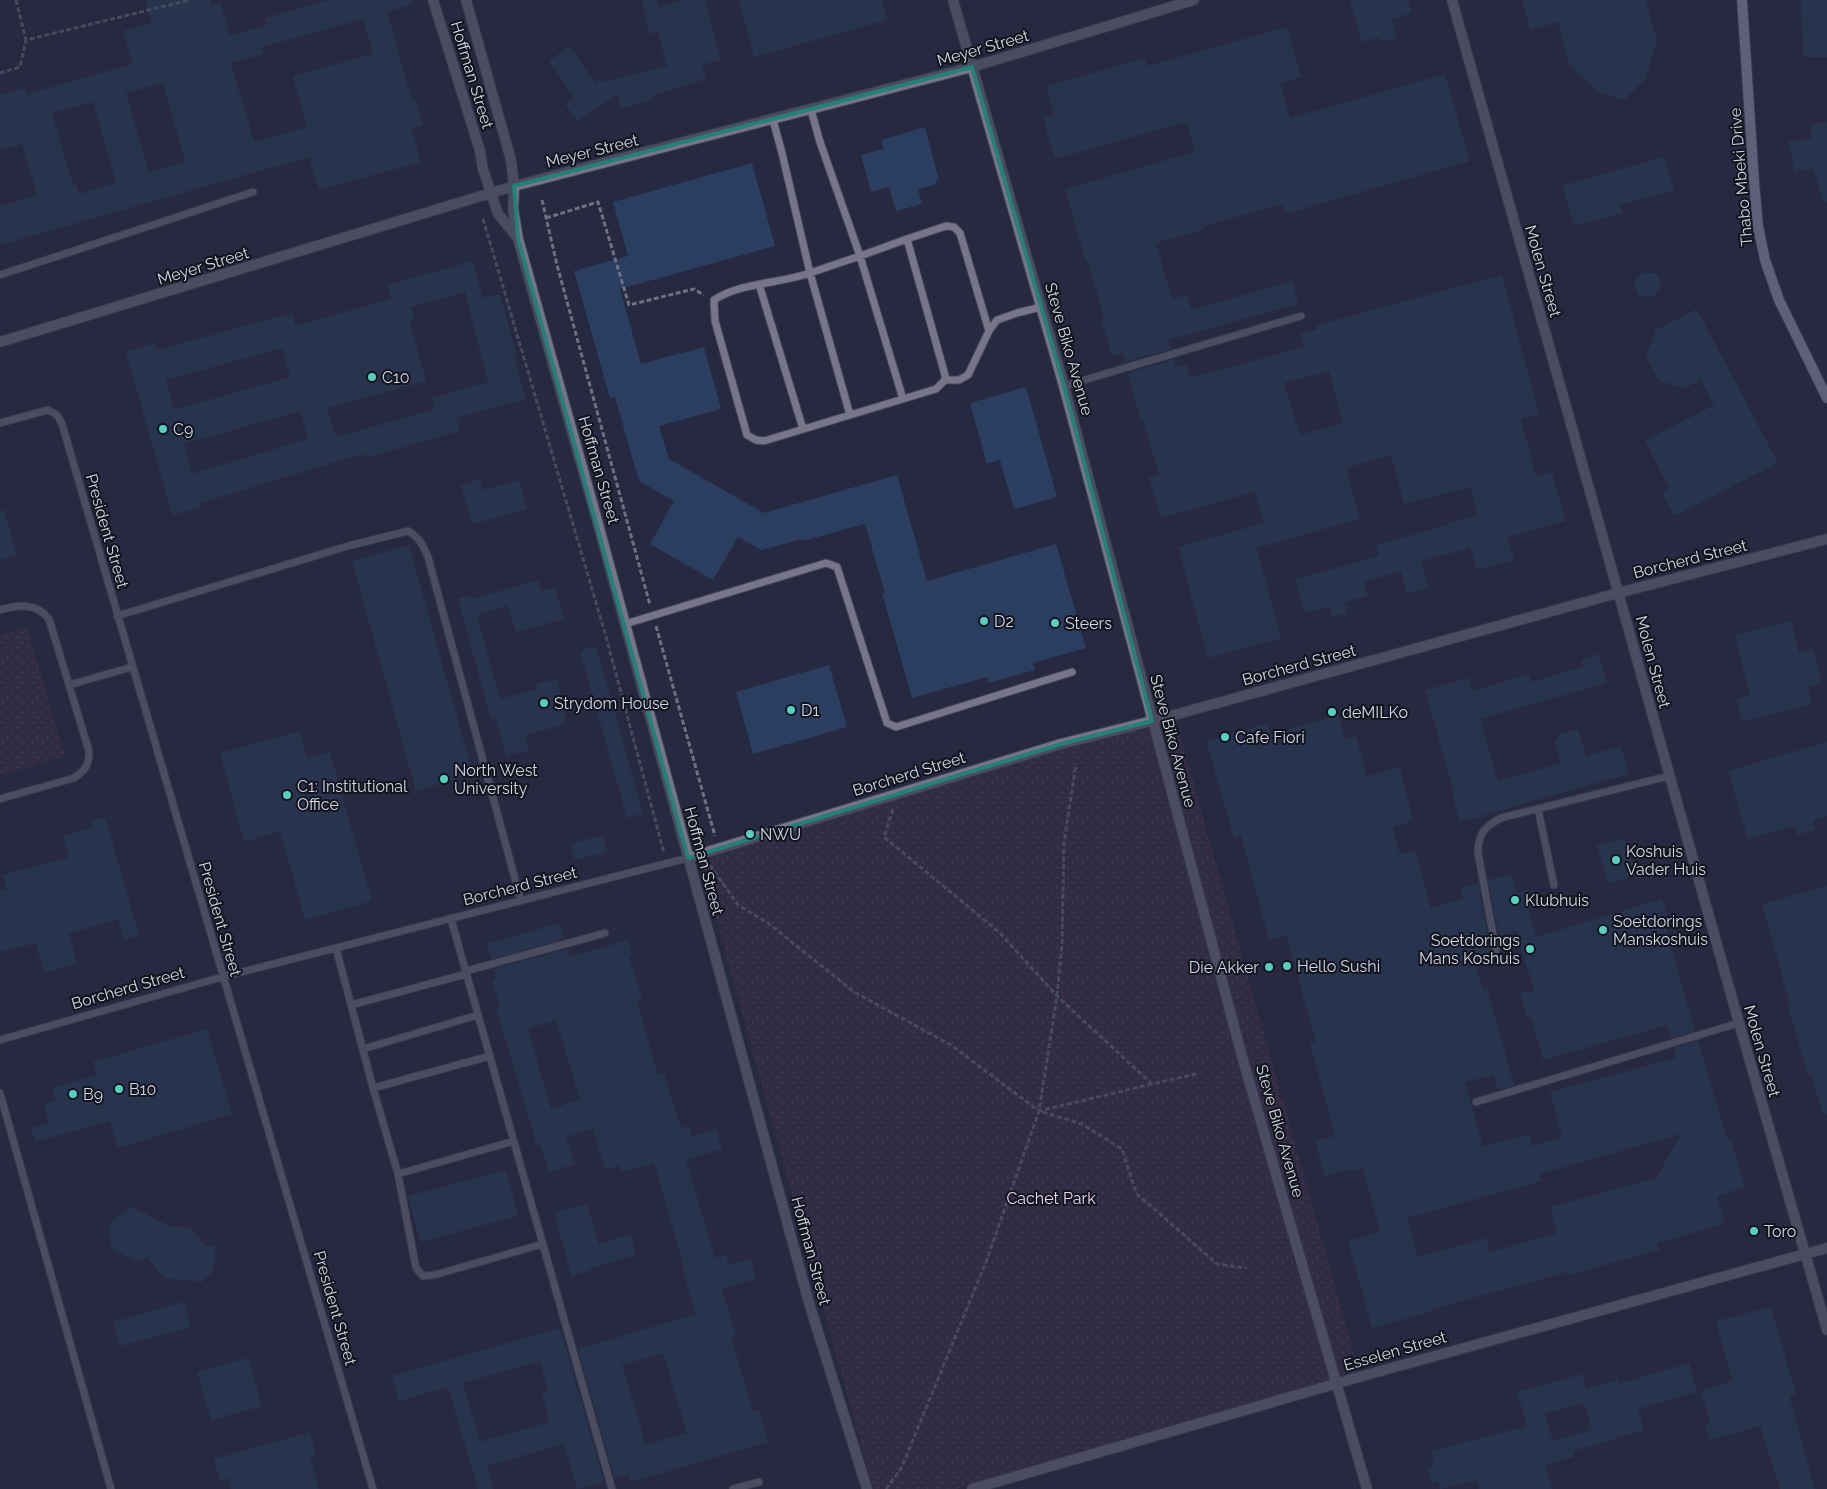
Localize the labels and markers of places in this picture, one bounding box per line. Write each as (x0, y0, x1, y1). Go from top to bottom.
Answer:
place label: C10 (382, 368, 410, 387)
marker: C10 (366, 371, 378, 383)
place label: C9 (173, 420, 193, 439)
marker: C9 (157, 423, 169, 435)
place label: D2 (994, 612, 1014, 631)
place label: Steers (1065, 614, 1112, 633)
marker: D2 (978, 615, 990, 627)
marker: Steers (1049, 617, 1061, 629)
place label: Strydom House (554, 694, 669, 713)
marker: Strydom House (538, 697, 550, 709)
place label: D1 (801, 701, 819, 720)
place label: deMILKo (1342, 703, 1408, 722)
marker: D1 (785, 704, 797, 716)
marker: deMILKo (1326, 706, 1338, 718)
place label: Cafe Fiori (1235, 728, 1305, 747)
marker: Cafe Fiori (1219, 731, 1231, 743)
place label: North West University (454, 761, 538, 798)
marker: North West University (438, 773, 450, 785)
place label: C1: Institutional Office (297, 777, 408, 814)
marker: C1: Institutional Office (281, 789, 293, 801)
place label: NWU (760, 825, 801, 844)
marker: NWU (744, 828, 756, 840)
place label: Koshuis Vader Huis (1626, 842, 1706, 879)
marker: Koshuis Vader Huis (1610, 854, 1622, 866)
place label: Klubhuis (1525, 891, 1589, 910)
marker: Klubhuis (1509, 894, 1521, 906)
place label: Soetdorings Manskoshuis (1613, 912, 1708, 949)
marker: Soetdorings Manskoshuis (1597, 924, 1609, 936)
place label: Soetdorings Mans Koshuis (1419, 931, 1520, 968)
marker: Soetdorings Mans Koshuis (1524, 943, 1536, 955)
place label: Hello Sushi (1297, 957, 1380, 976)
place label: Die Akker (1189, 958, 1259, 977)
marker: Hello Sushi (1281, 960, 1293, 972)
marker: Die Akker (1263, 961, 1275, 973)
place label: B10 (129, 1080, 156, 1099)
marker: B10 (113, 1083, 125, 1095)
place label: B9 (83, 1085, 103, 1104)
marker: B9 (67, 1088, 79, 1100)
place label: Toro (1764, 1222, 1796, 1241)
marker: Toro (1748, 1225, 1760, 1237)

